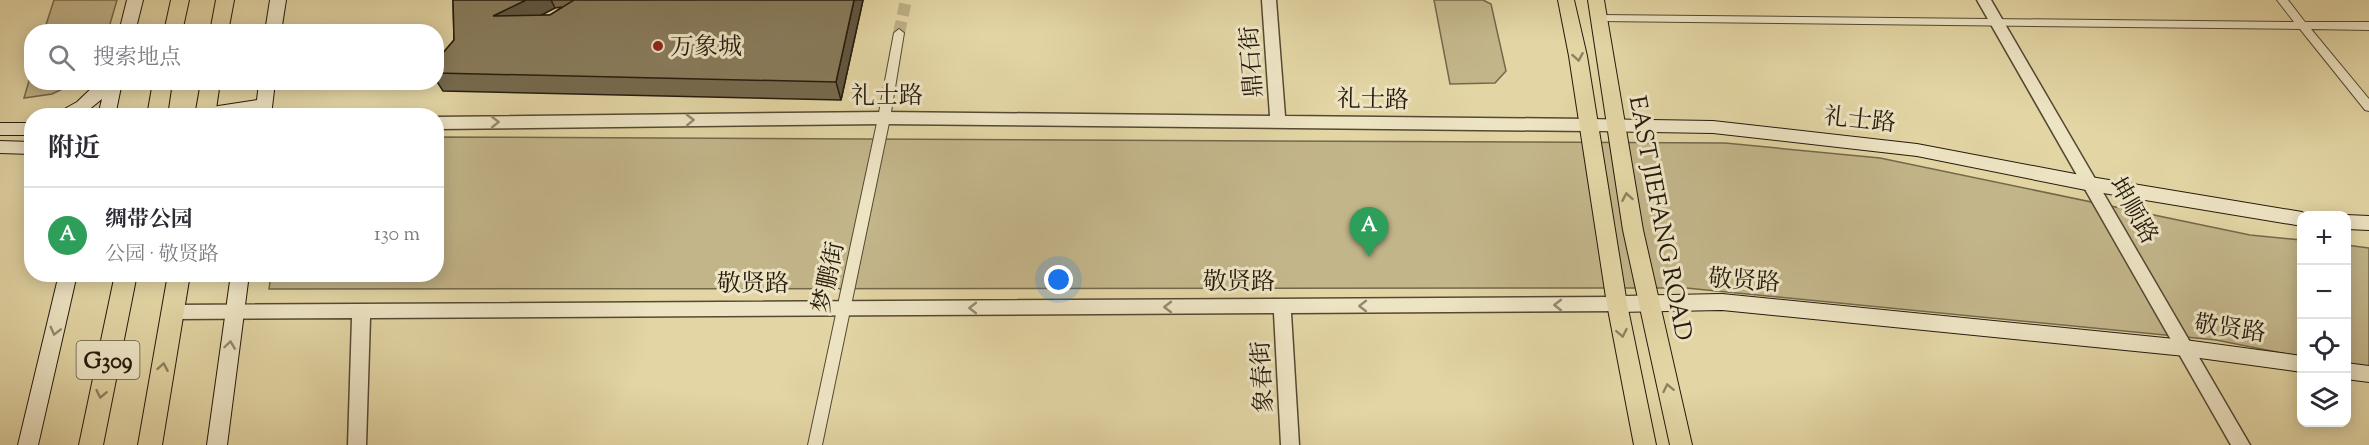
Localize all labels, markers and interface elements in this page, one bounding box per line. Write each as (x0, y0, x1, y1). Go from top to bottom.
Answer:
search box (24, 24, 444, 90)
street label: 鼎石街 (1234, 25, 1272, 99)
place label: 万象城 (670, 31, 742, 65)
marker: 万象城 (651, 39, 665, 53)
icon: search (45, 41, 78, 74)
text: 搜索地点 (93, 43, 181, 75)
one-way arrow (1571, 52, 1584, 62)
street label: 礼士路 (851, 80, 923, 114)
street label: 礼士路 (1337, 83, 1409, 119)
street label: EAST JIEFANG ROAD (1619, 93, 1699, 344)
street label: 礼士路 (1822, 100, 1897, 142)
one-way arrow (685, 114, 694, 126)
one-way arrow (490, 116, 499, 128)
text: 附近 (48, 131, 100, 168)
street label: 坤顺路 (2100, 171, 2165, 251)
one-way arrow (1621, 193, 1634, 203)
text: 绸带公园 (105, 205, 193, 237)
pin: A (1350, 208, 1388, 257)
map controls (2297, 211, 2351, 427)
button: + (2297, 211, 2351, 265)
text: A (59, 221, 76, 250)
text: 130 m (374, 221, 420, 250)
street label: 梦鹏街 (806, 239, 854, 316)
text: 公园 · 敬贤路 (105, 241, 219, 270)
street label: 敬贤路 (1707, 263, 1781, 301)
your location (1044, 265, 1073, 294)
button: − (2297, 265, 2351, 319)
street label: 敬贤路 (1203, 266, 1275, 300)
street label: 敬贤路 (717, 268, 789, 302)
one-way arrow (1554, 299, 1563, 311)
one-way arrow (1359, 300, 1368, 312)
one-way arrow (1164, 301, 1173, 313)
one-way arrow (969, 302, 978, 314)
street label: 敬贤路 (2192, 308, 2268, 352)
button: locate (2297, 319, 2351, 373)
one-way arrow (49, 326, 62, 336)
one-way arrow (1615, 327, 1628, 337)
street label: 象春街 (1245, 340, 1283, 414)
road number: G309 (76, 341, 140, 379)
one-way arrow (223, 341, 236, 350)
one-way arrow (157, 362, 169, 371)
button: layers (2297, 373, 2351, 427)
one-way arrow (1663, 383, 1676, 393)
one-way arrow (96, 388, 109, 398)

